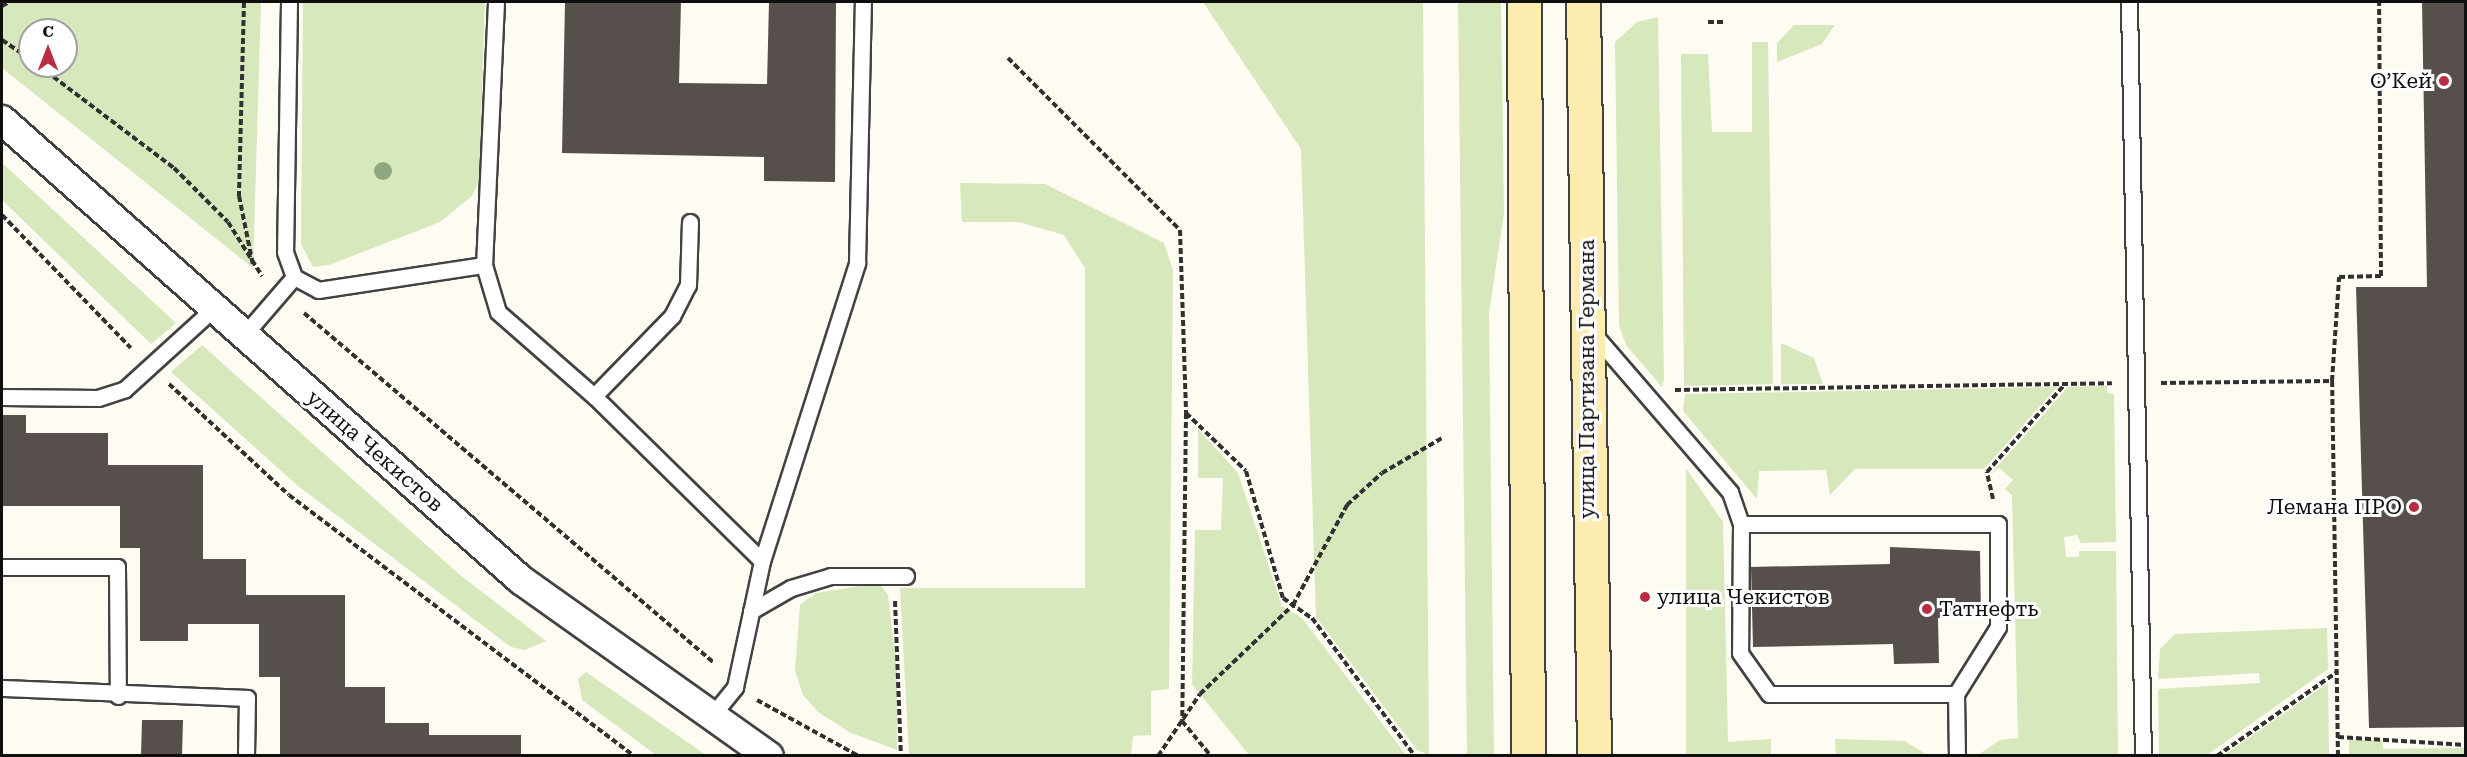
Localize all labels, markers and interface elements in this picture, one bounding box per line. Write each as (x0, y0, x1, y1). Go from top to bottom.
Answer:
north arrow (18, 18, 78, 78)
text: С (42, 22, 54, 41)
place label: О’Кей (2370, 68, 2432, 94)
marker: О’Кей (2437, 74, 2451, 88)
street label: улица Партизана Германа (1574, 239, 1600, 519)
street label: улица Чекистов (301, 385, 449, 517)
place label: Лемана ПРО (2267, 494, 2402, 520)
marker: Лемана ПРО (2407, 500, 2421, 514)
place label: улица Чекистов (1657, 584, 1830, 610)
marker: улица Чекистов (1638, 590, 1652, 604)
place label: Татнефть (1939, 596, 2038, 622)
marker: Татнефть (1920, 602, 1934, 616)

